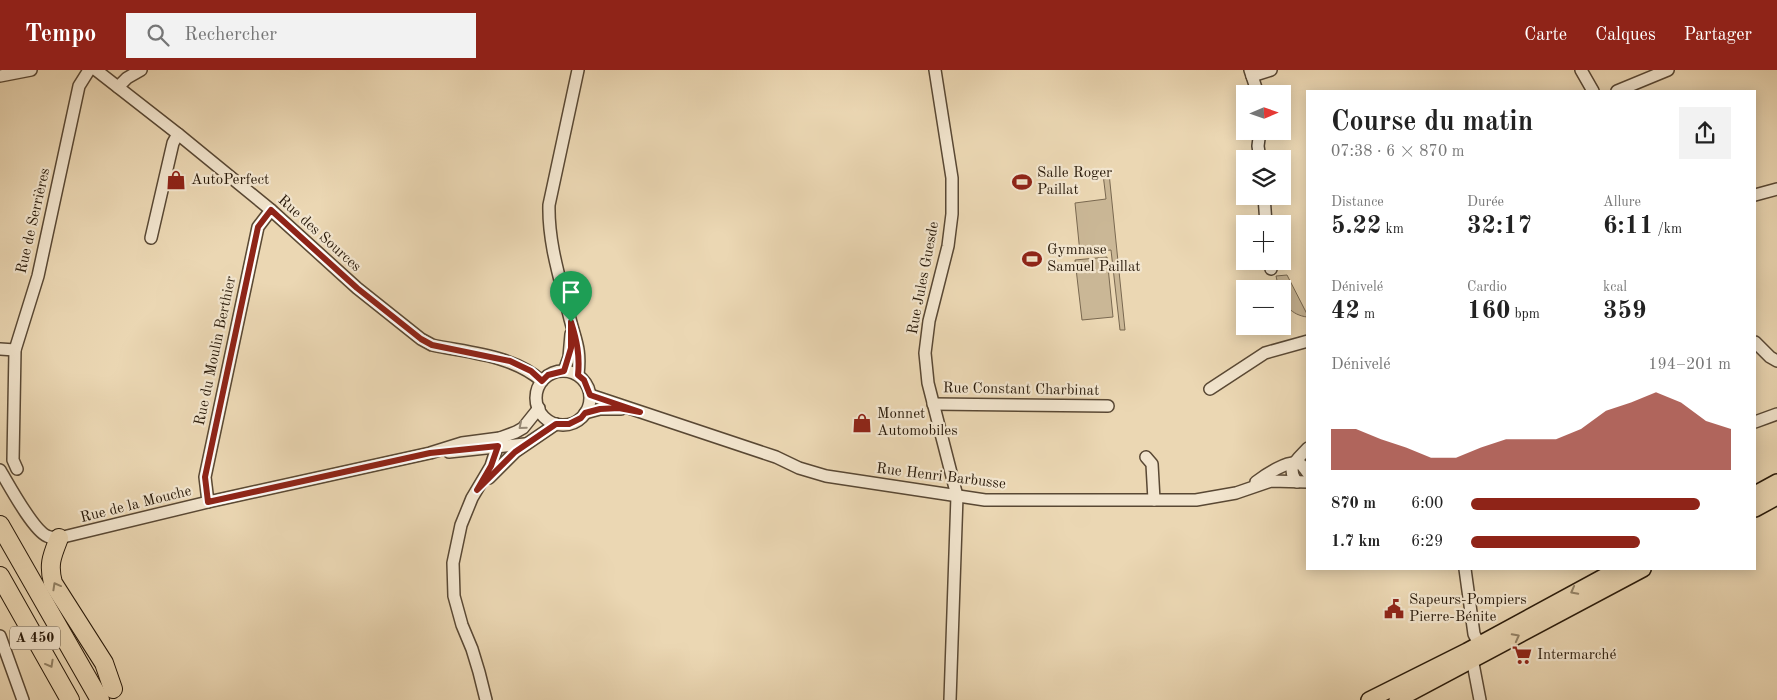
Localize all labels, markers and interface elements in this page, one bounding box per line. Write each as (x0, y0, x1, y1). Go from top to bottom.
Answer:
search box (126, 13, 476, 58)
icon: search (144, 21, 172, 49)
text: Tempo (25, 23, 96, 47)
text: Rechercher (184, 26, 277, 45)
text: Carte (1524, 26, 1567, 44)
text: Calques (1595, 26, 1656, 44)
text: Partager (1684, 26, 1752, 44)
north arrow (1236, 85, 1291, 140)
map controls (1236, 85, 1291, 335)
button: share (1679, 107, 1731, 159)
text: Course du matin (1331, 109, 1533, 137)
text: 07:38 · 6 × 870 m (1331, 144, 1464, 160)
button: layers (1236, 150, 1291, 205)
place label: Salle Roger Paillat (1037, 166, 1112, 198)
street label: Rue de Serrières (15, 167, 53, 275)
shop icon: AutoPerfect (165, 169, 187, 191)
sports icon: Salle Roger Paillat (1011, 171, 1033, 193)
place label: AutoPerfect (191, 173, 269, 188)
street label: Rue des Sources (275, 193, 363, 275)
text: Distance (1331, 195, 1384, 209)
text: Durée (1467, 195, 1504, 209)
text: Allure (1603, 195, 1641, 209)
text: 5.22 (1331, 214, 1382, 239)
text: 32:17 (1467, 214, 1532, 239)
text: 6:11 (1603, 214, 1654, 239)
button: + (1236, 215, 1291, 270)
street label: Rue Jules Guesde (906, 220, 942, 336)
text: km (1382, 222, 1404, 236)
text: /km (1654, 222, 1682, 236)
place label: Gymnase Samuel Paillat (1047, 243, 1141, 275)
sports icon: Gymnase Samuel Paillat (1021, 248, 1043, 270)
pin (550, 271, 592, 322)
street label: Rue du Moulin Berthier (193, 275, 239, 427)
icon: arrive (557, 278, 585, 306)
button: − (1236, 280, 1291, 335)
text: Dénivelé (1331, 280, 1383, 294)
text: Cardio (1467, 280, 1507, 294)
text: kcal (1603, 280, 1627, 294)
text: 42 (1331, 299, 1360, 324)
text: 160 (1467, 299, 1511, 324)
text: 359 (1603, 299, 1647, 324)
text: m (1360, 307, 1375, 321)
text: bpm (1511, 307, 1540, 321)
text: Dénivelé (1331, 357, 1391, 373)
text: 194–201 m (1648, 357, 1731, 373)
street label: Rue Constant Charbinat (943, 381, 1099, 399)
place label: Monnet Automobiles (877, 407, 958, 439)
shop icon: Monnet Automobiles (851, 412, 873, 434)
one-way arrow (519, 421, 528, 429)
street label: Rue Henri Barbusse (875, 462, 1007, 492)
street label: Rue de la Mouche (79, 484, 193, 526)
text: 870 m (1331, 496, 1376, 512)
text: 6:00 (1411, 496, 1443, 512)
text: 1.7 km (1331, 534, 1380, 550)
text: 6:29 (1411, 534, 1443, 550)
one-way arrow (53, 582, 63, 591)
one-way arrow (1571, 585, 1580, 595)
place label: Sapeurs-Pompiers Pierre-Bénite (1409, 593, 1527, 625)
public building icon: Sapeurs-Pompiers Pierre-Bénite (1383, 598, 1405, 620)
road number: A 450 (10, 626, 60, 650)
one-way arrow (1511, 633, 1520, 643)
supermarket icon: Intermarché (1511, 644, 1533, 666)
place label: Intermarché (1537, 648, 1616, 663)
one-way arrow (44, 658, 54, 667)

